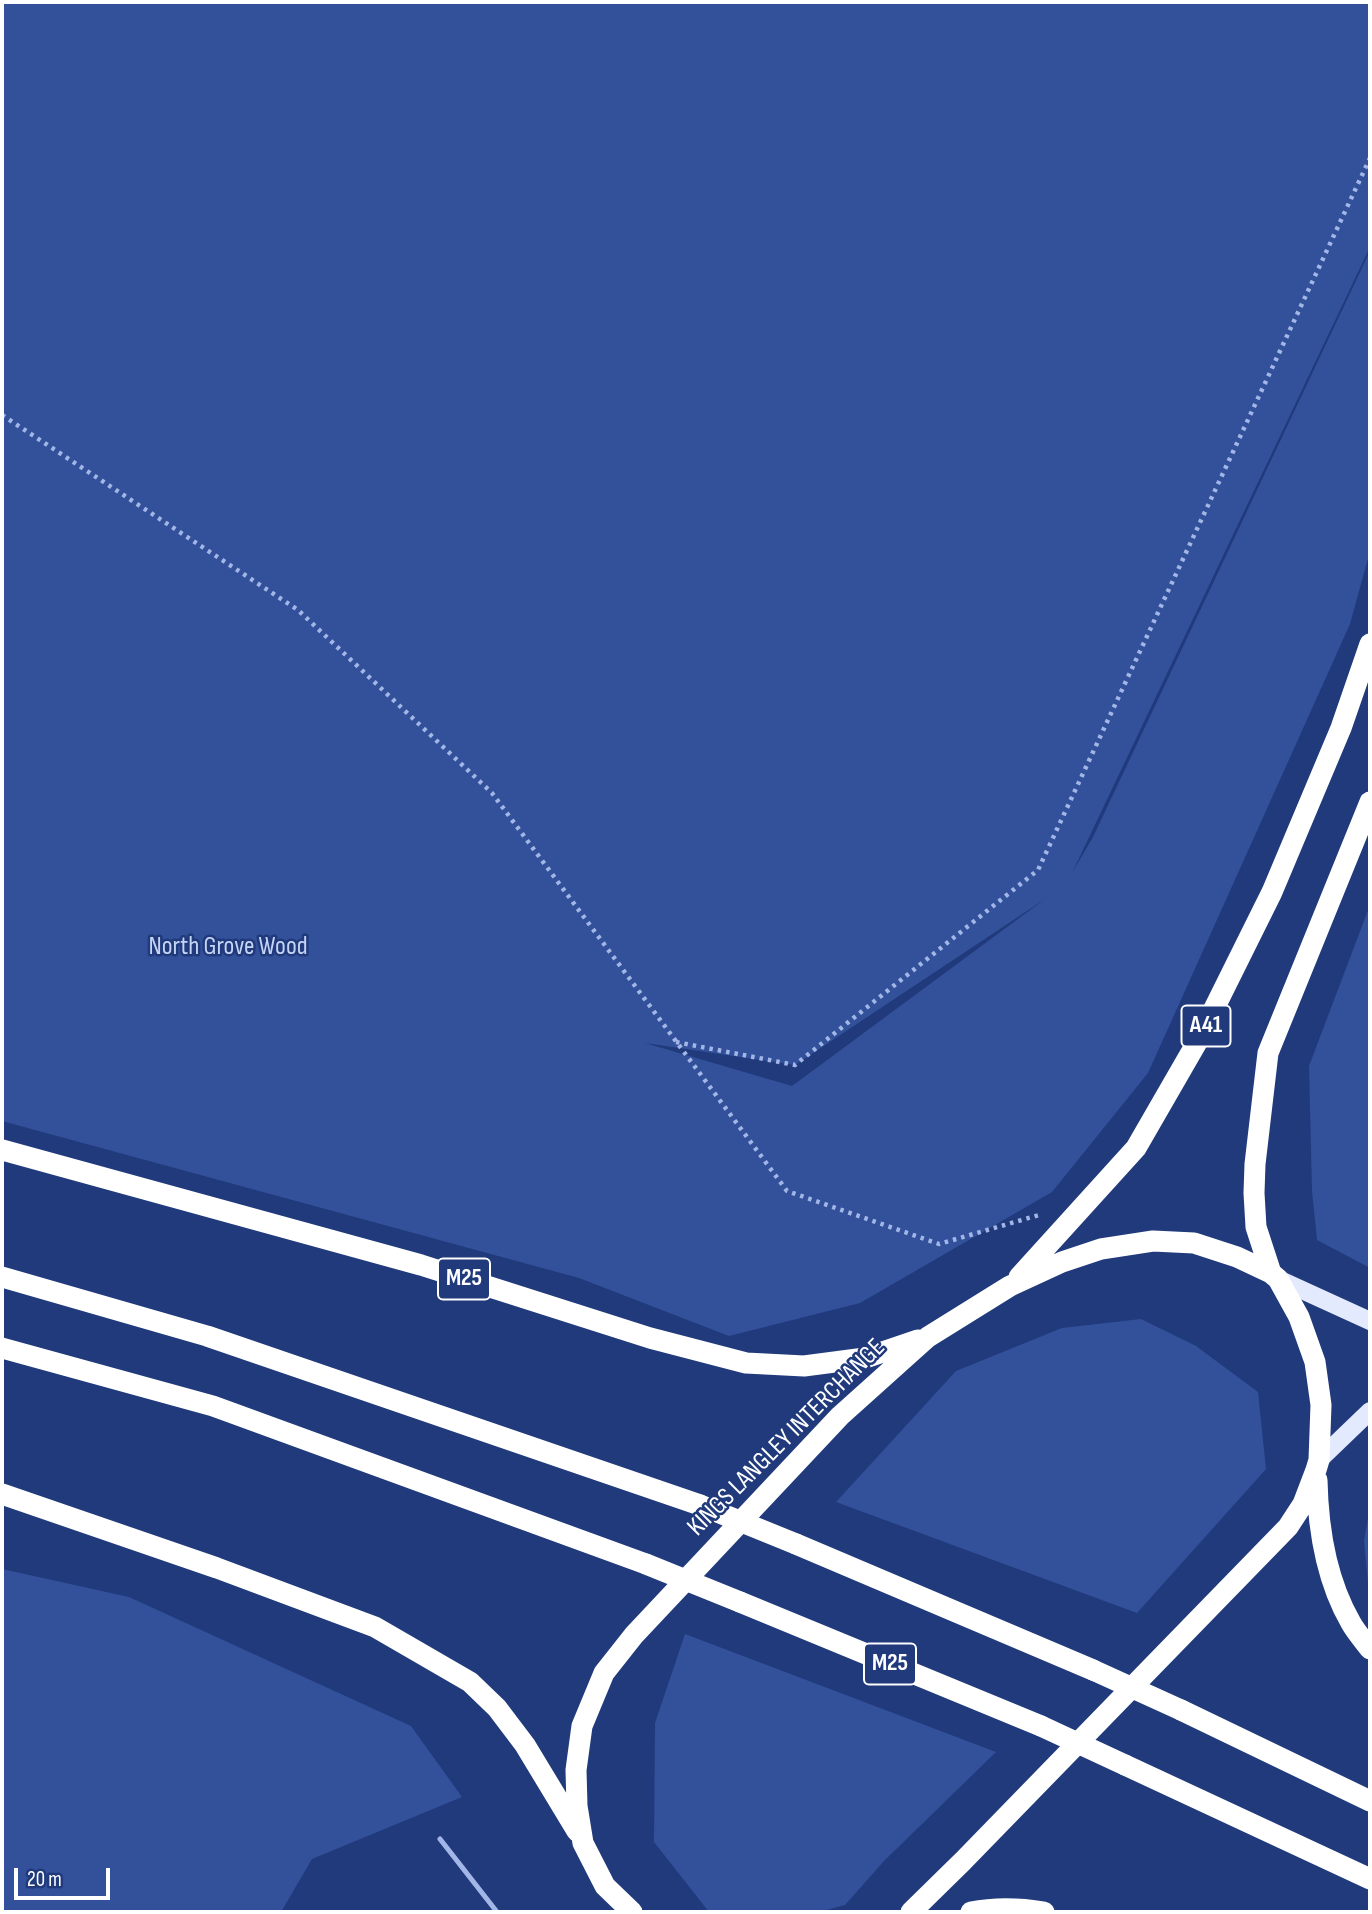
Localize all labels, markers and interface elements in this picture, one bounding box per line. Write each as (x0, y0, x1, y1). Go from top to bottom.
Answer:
park label: North Grove Wood (148, 931, 308, 963)
road number: A41 (1182, 1006, 1230, 1046)
road number: M25 (438, 1259, 490, 1300)
street label: KINGS LANGLEY INTERCHANGE (682, 1333, 892, 1543)
road number: M25 (864, 1644, 916, 1684)
scale bar (18, 1854, 114, 1898)
text: 20 m (27, 1867, 62, 1892)

